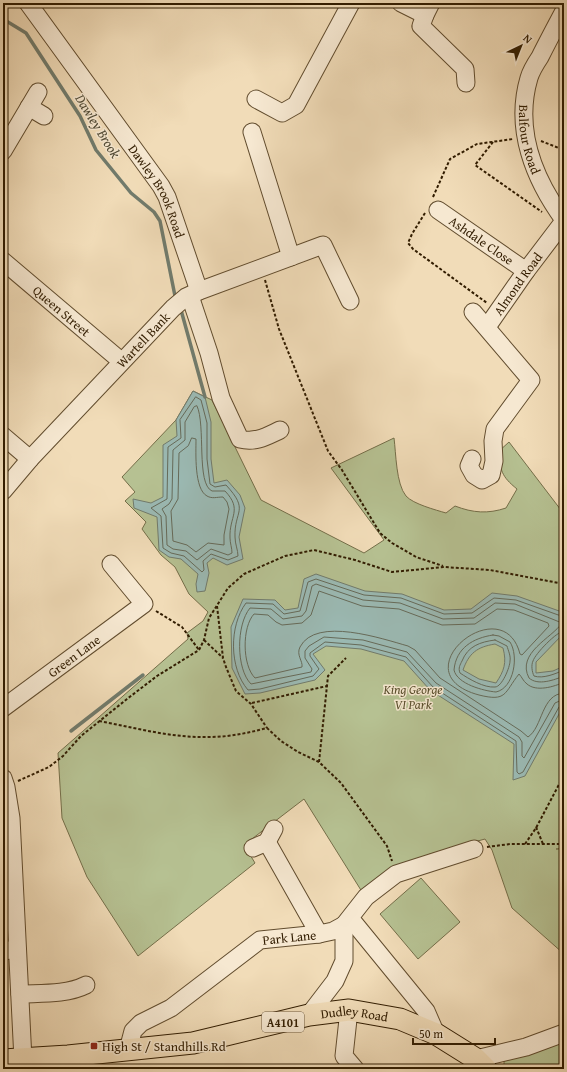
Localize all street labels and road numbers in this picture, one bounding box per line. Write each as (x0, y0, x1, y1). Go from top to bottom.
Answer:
street label: Balfour Road (514, 104, 546, 177)
street label: Dawley Brook Road (124, 140, 190, 240)
street label: Ashdale Close (445, 211, 518, 269)
street label: Almond Road (489, 248, 547, 319)
street label: Queen Street (29, 281, 95, 341)
street label: Wartell Bank (112, 307, 174, 372)
street label: Green Lane (44, 630, 104, 682)
street label: Park Lane (262, 925, 317, 949)
street label: Dudley Road (319, 1000, 390, 1026)
road number: A4101 (262, 1012, 304, 1032)

